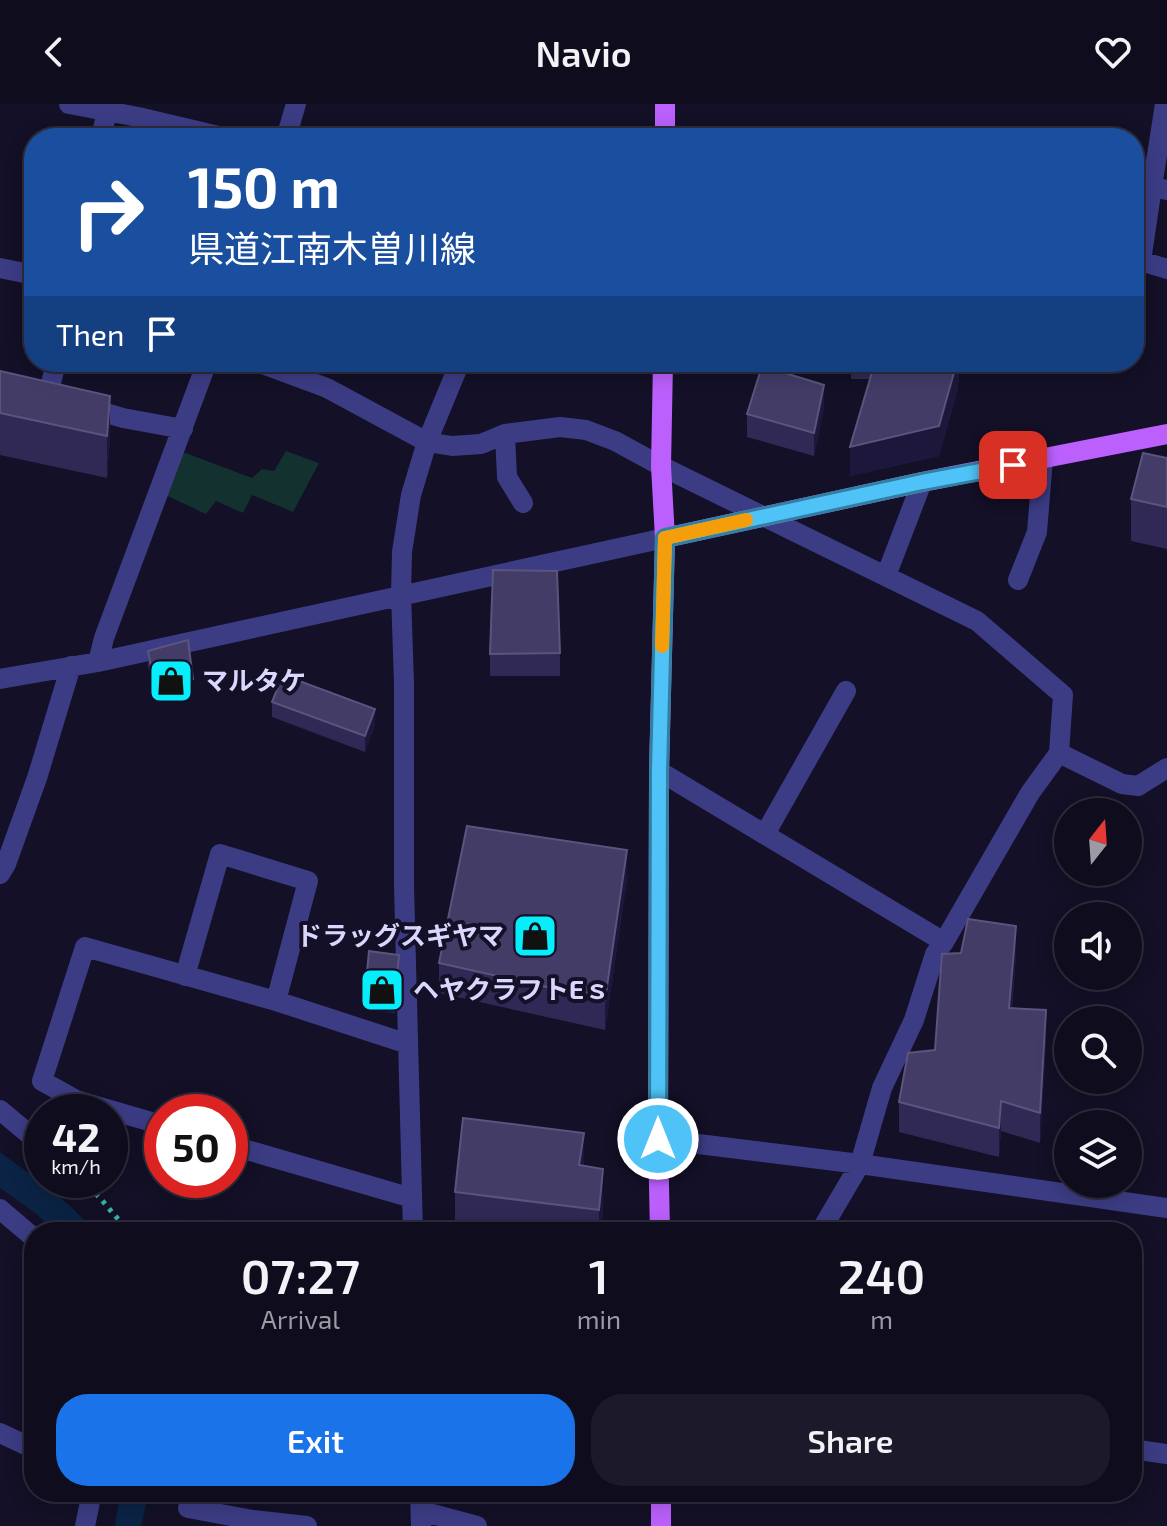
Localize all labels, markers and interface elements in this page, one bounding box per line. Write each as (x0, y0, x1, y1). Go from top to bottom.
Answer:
icon: back (32, 30, 76, 74)
icon: heart (1091, 30, 1135, 74)
text: Navio (535, 31, 632, 74)
text: 150 m (188, 152, 340, 219)
icon: right (56, 160, 160, 264)
text: 県道江南木曽川線 (188, 226, 476, 269)
icon: arrive (140, 312, 184, 356)
text: Then (56, 316, 124, 352)
pin (979, 431, 1047, 499)
icon: arrive (991, 443, 1035, 487)
shop icon: マルタケ (147, 657, 195, 705)
place label: マルタケ (202, 664, 306, 695)
north arrow (1054, 798, 1142, 886)
map controls (1054, 798, 1142, 1198)
button: sound (1054, 902, 1142, 990)
shop icon: ドラッグスギヤマ (511, 912, 559, 960)
place label: ドラッグスギヤマ (296, 919, 504, 950)
shop icon: ヘヤクラフトEｓ (358, 966, 406, 1014)
place label: ヘヤクラフトEｓ (413, 973, 610, 1004)
button: search (1054, 1006, 1142, 1094)
speed limit sign: 50 (144, 1094, 248, 1198)
position arrow (616, 1097, 700, 1181)
button: layers (1054, 1110, 1142, 1198)
text: 42 (52, 1112, 100, 1160)
text: km/h (51, 1154, 101, 1178)
text: 07:27 (241, 1246, 360, 1304)
text: 1 (589, 1246, 609, 1304)
text: 240 (838, 1246, 925, 1304)
text: Arrival (261, 1303, 340, 1334)
text: min (577, 1303, 621, 1334)
text: m (870, 1303, 893, 1334)
button: Exit (56, 1394, 575, 1486)
button: Share (591, 1394, 1110, 1486)

